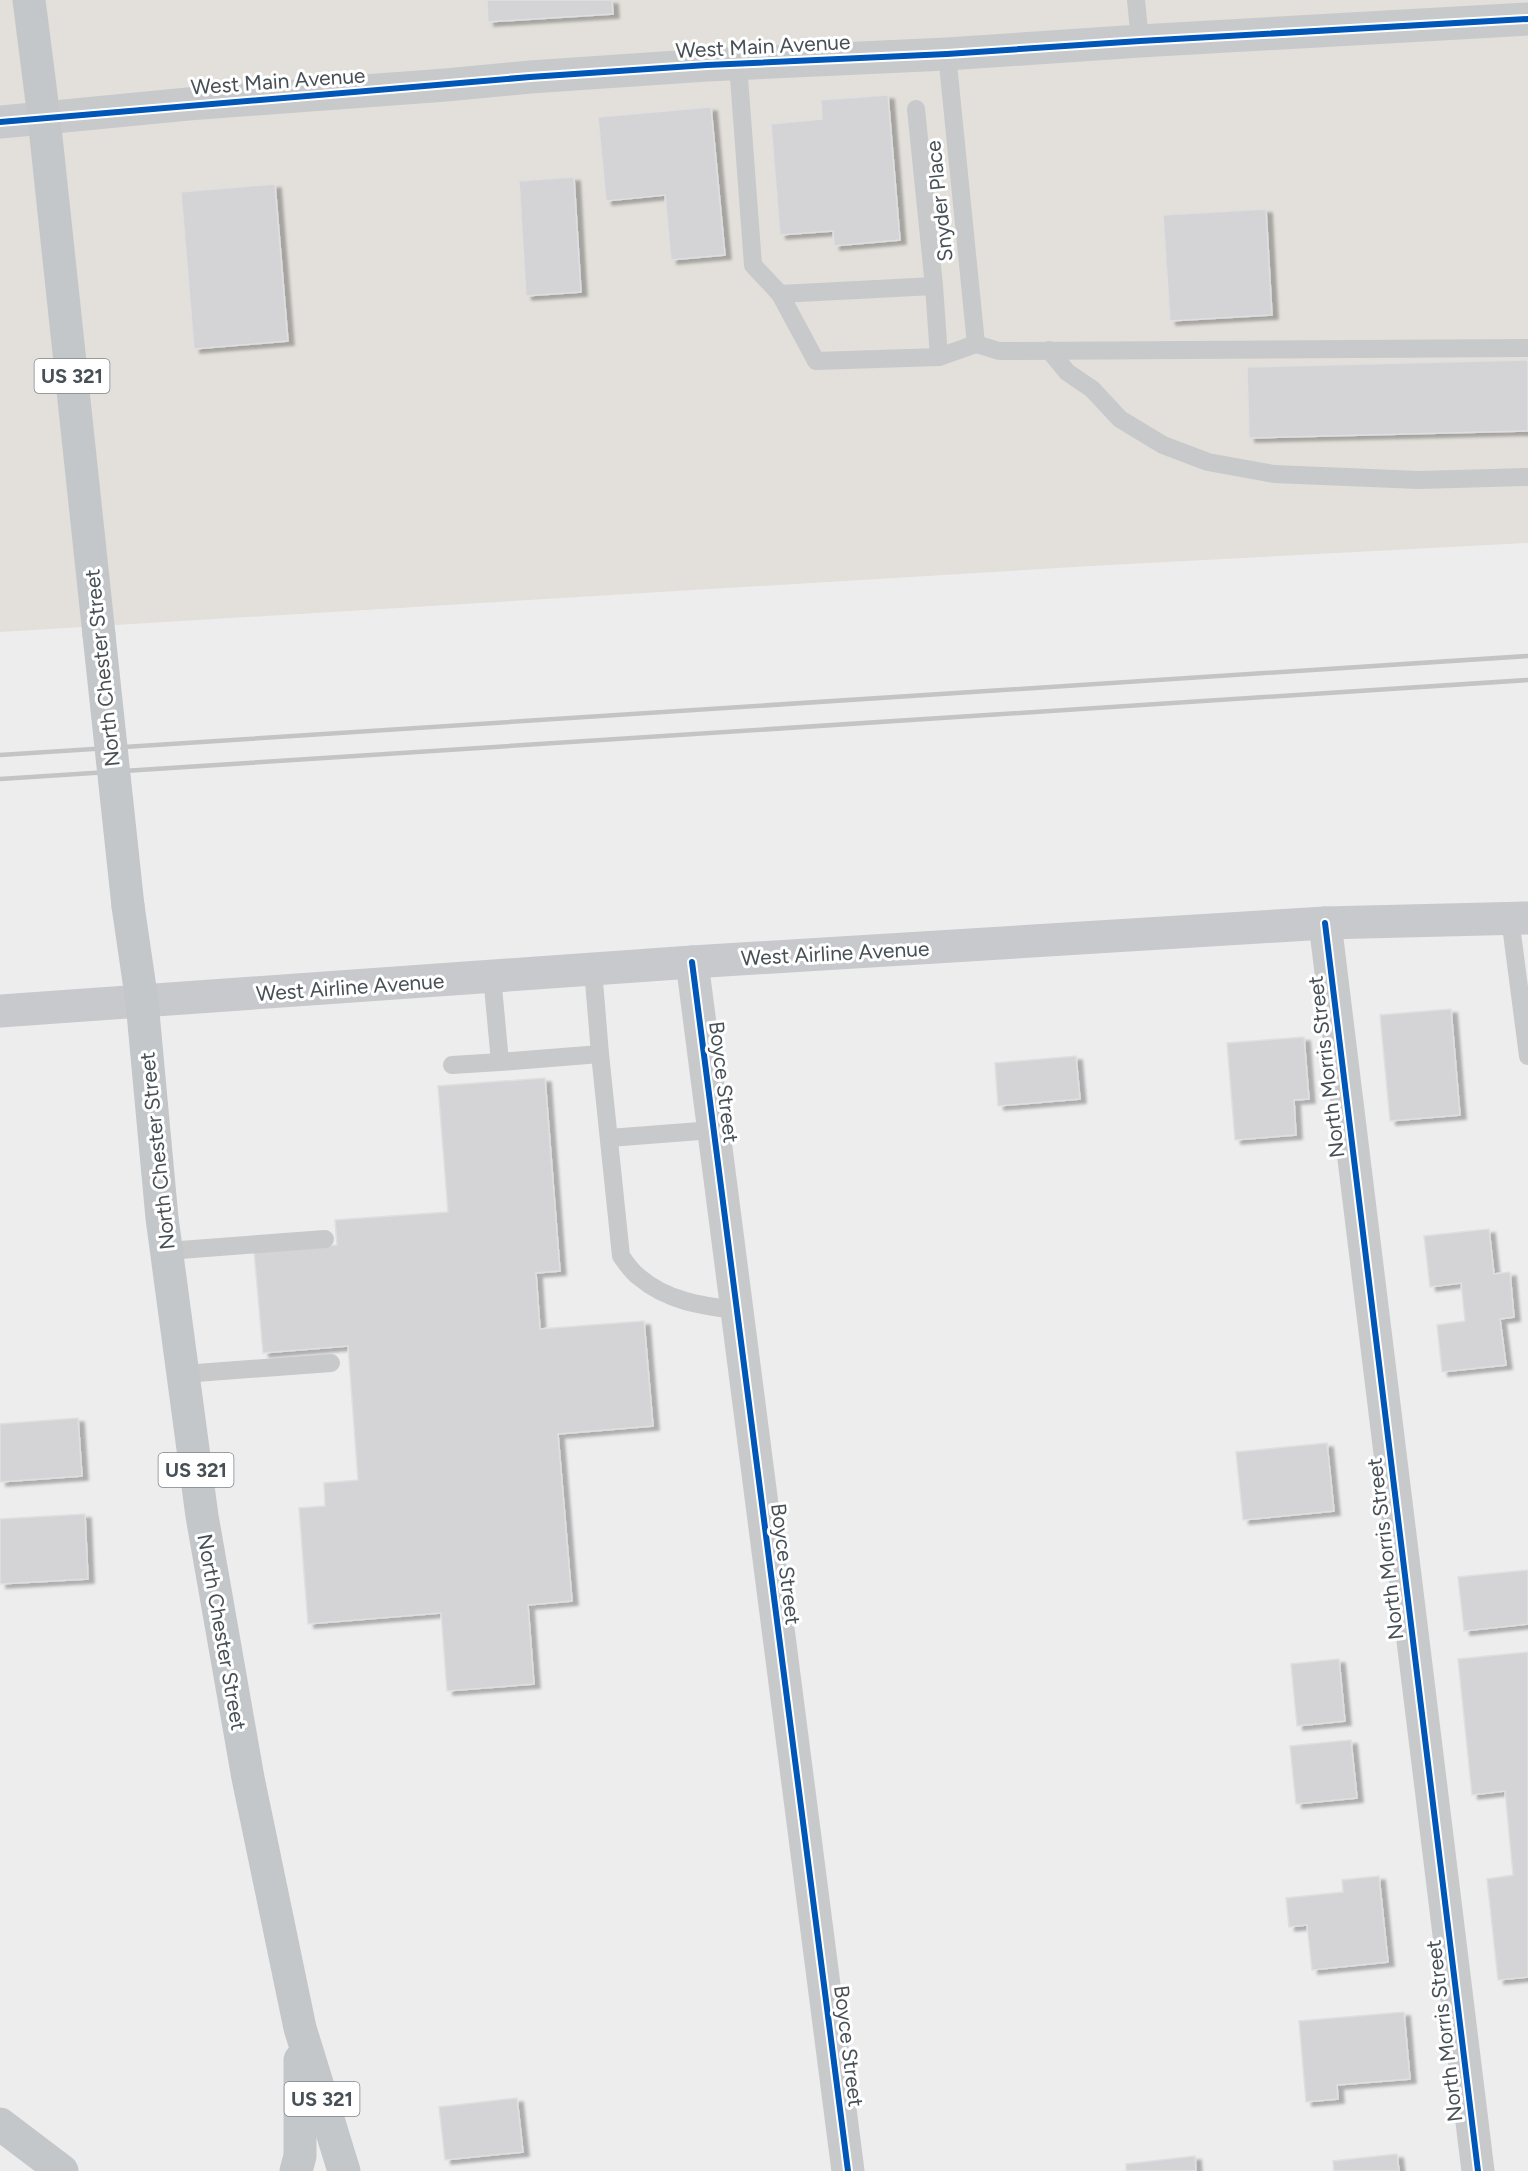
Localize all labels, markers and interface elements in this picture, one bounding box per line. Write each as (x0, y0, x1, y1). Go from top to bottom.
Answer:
street label: West Main Avenue (675, 29, 851, 63)
street label: West Main Avenue (190, 62, 366, 100)
street label: Snyder Place (920, 139, 958, 263)
road number: US 321 (34, 359, 110, 393)
street label: North Chester Street (79, 568, 125, 768)
street label: West Airline Avenue (740, 936, 930, 970)
street label: West Airline Avenue (255, 968, 445, 1006)
street label: North Morris Street (1302, 975, 1350, 1159)
street label: Boyce Street (704, 1020, 744, 1144)
street label: North Chester Street (134, 1051, 180, 1251)
road number: US 321 (158, 1453, 234, 1487)
street label: North Morris Street (1361, 1457, 1409, 1641)
street label: Boyce Street (766, 1502, 806, 1626)
street label: North Chester Street (192, 1532, 252, 1732)
street label: North Morris Street (1420, 1939, 1468, 2123)
street label: Boyce Street (829, 1984, 869, 2108)
road number: US 321 (284, 2082, 360, 2116)

